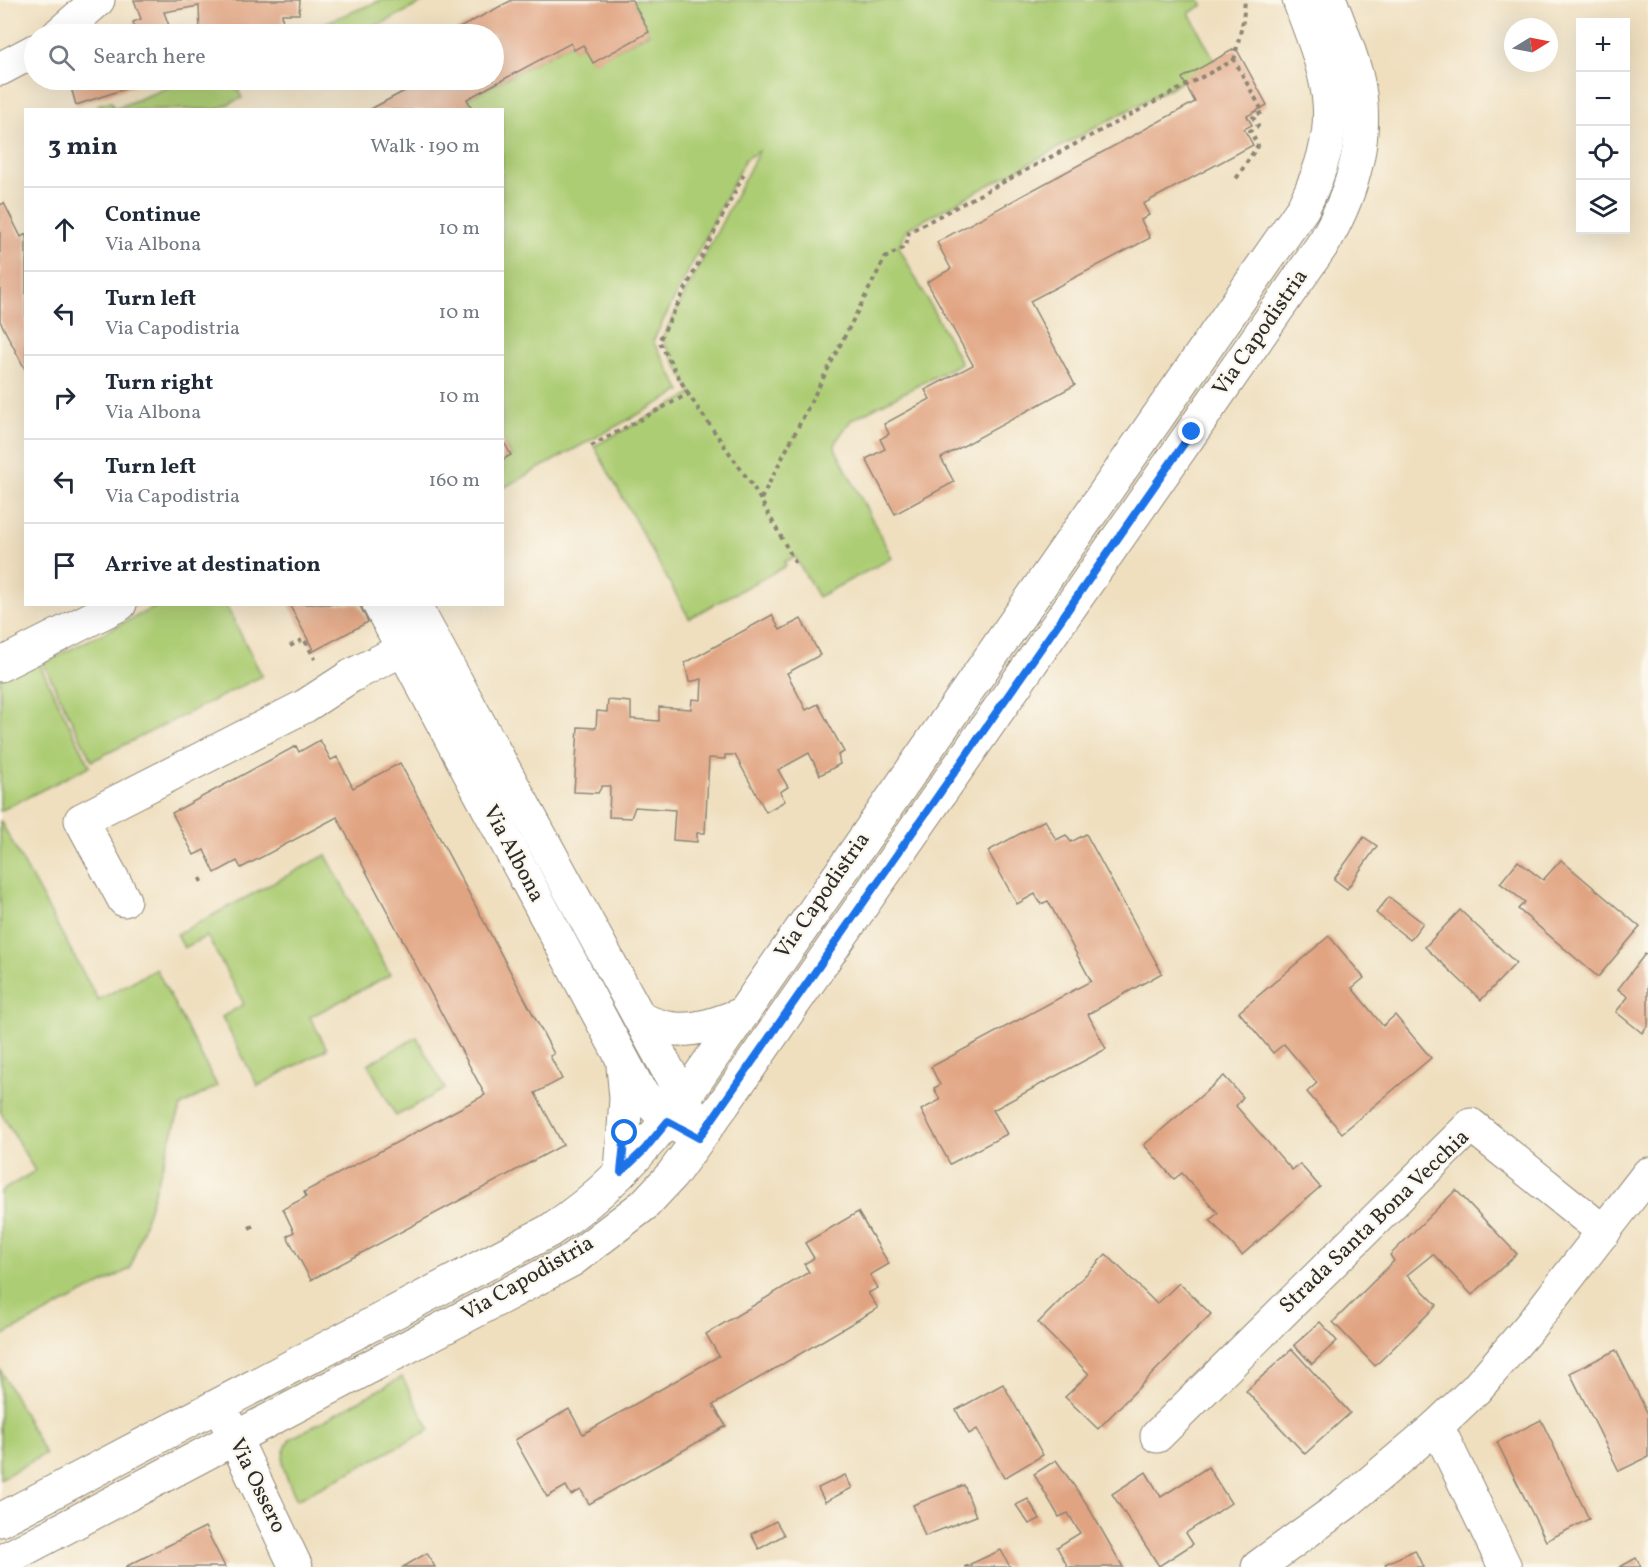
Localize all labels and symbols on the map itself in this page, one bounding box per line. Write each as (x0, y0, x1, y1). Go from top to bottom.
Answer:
north arrow (1504, 18, 1558, 72)
street label: Via Capodistria (1206, 263, 1316, 403)
route end (1178, 418, 1204, 444)
street label: Via Albona (474, 800, 552, 908)
street label: Via Capodistria (768, 826, 878, 966)
route start (611, 1119, 637, 1145)
street label: Strada Santa Bona Vecchia (1273, 1123, 1477, 1321)
street label: Via Capodistria (456, 1228, 600, 1330)
street label: Via Ossero (221, 1433, 293, 1539)

